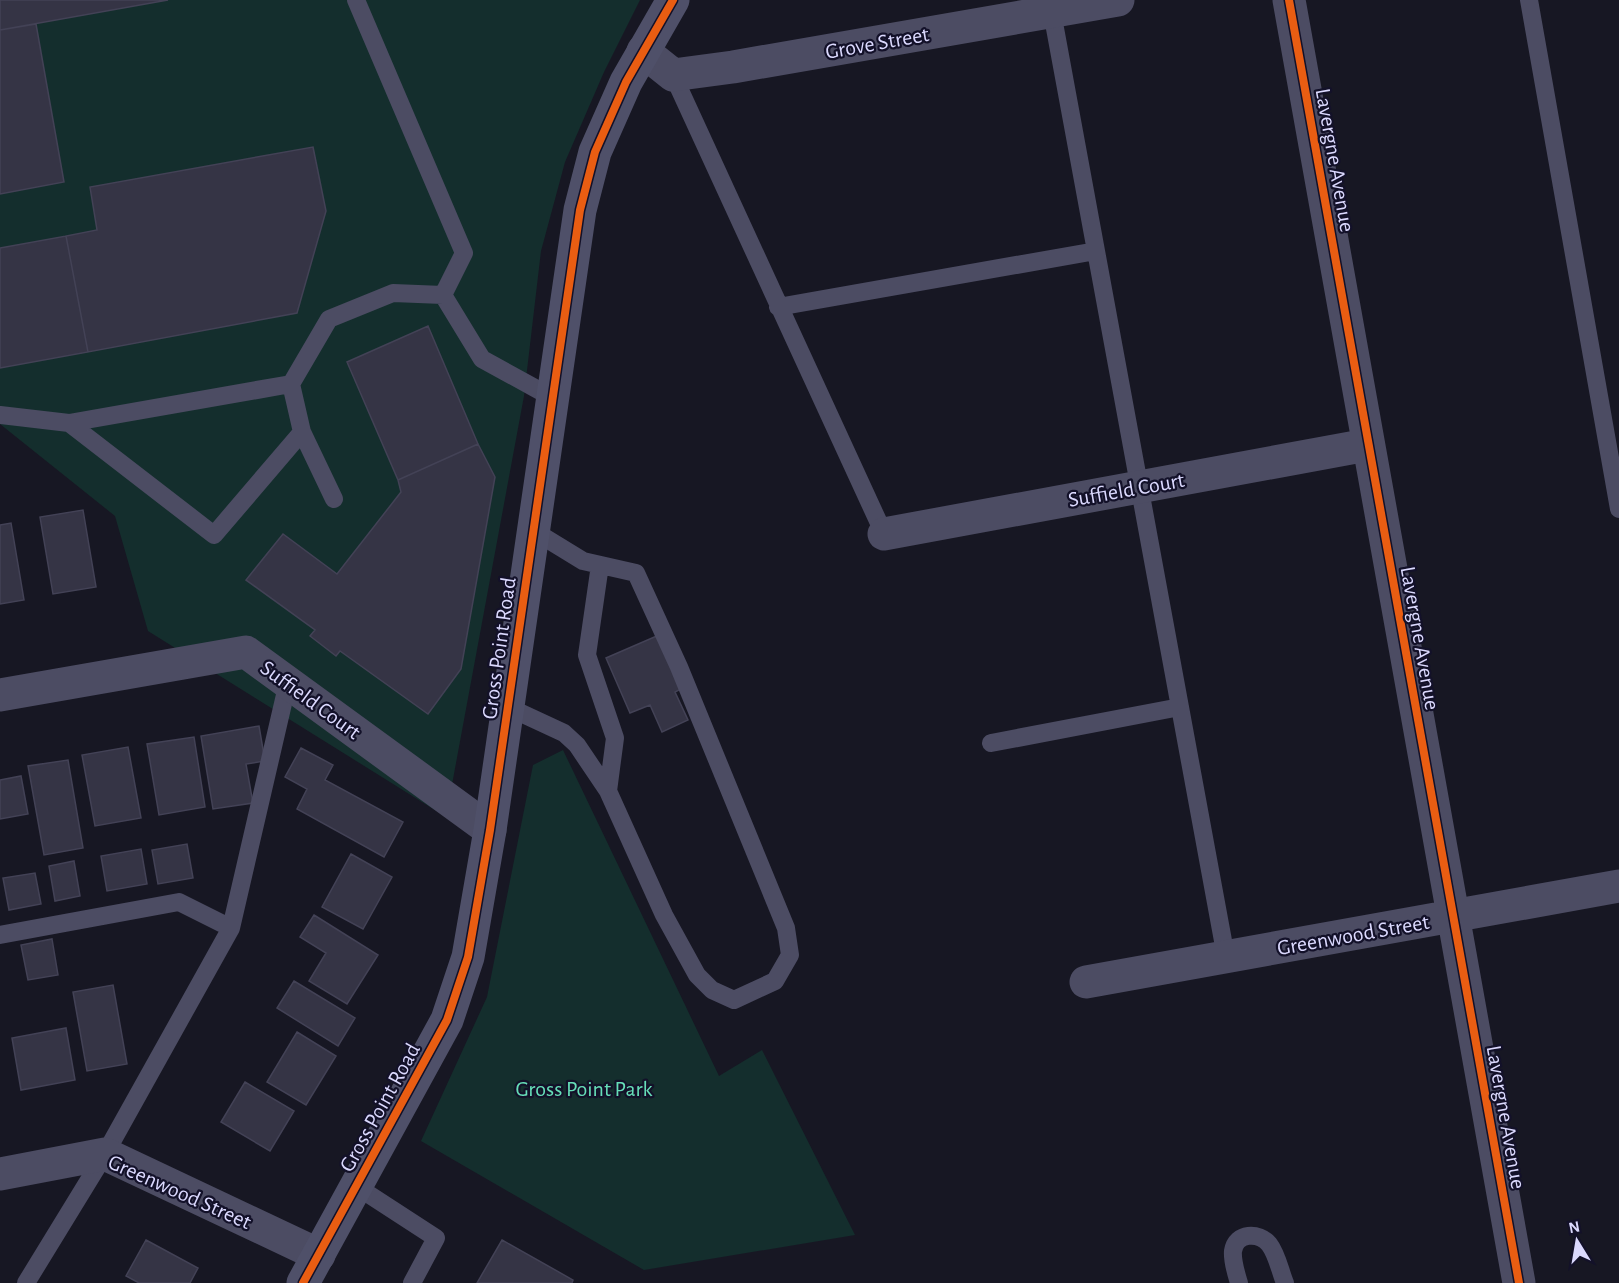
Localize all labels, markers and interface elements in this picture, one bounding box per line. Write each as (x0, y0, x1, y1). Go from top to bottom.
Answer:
street label: Grove Street (824, 23, 931, 63)
street label: Lavergne Avenue (1312, 87, 1358, 234)
street label: Suffield Court (1066, 469, 1186, 511)
street label: Lavergne Avenue (1397, 565, 1443, 712)
street label: Gross Point Road (478, 576, 520, 720)
street label: Suffield Court (256, 656, 365, 743)
street label: Greenwood Street (1275, 911, 1431, 959)
street label: Gross Point Road (336, 1040, 424, 1175)
street label: Lavergne Avenue (1483, 1044, 1529, 1191)
park label: Gross Point Park (515, 1078, 653, 1100)
street label: Greenwood Street (105, 1151, 254, 1233)
north arrow (1547, 1211, 1607, 1271)
text: N (1567, 1218, 1581, 1236)

